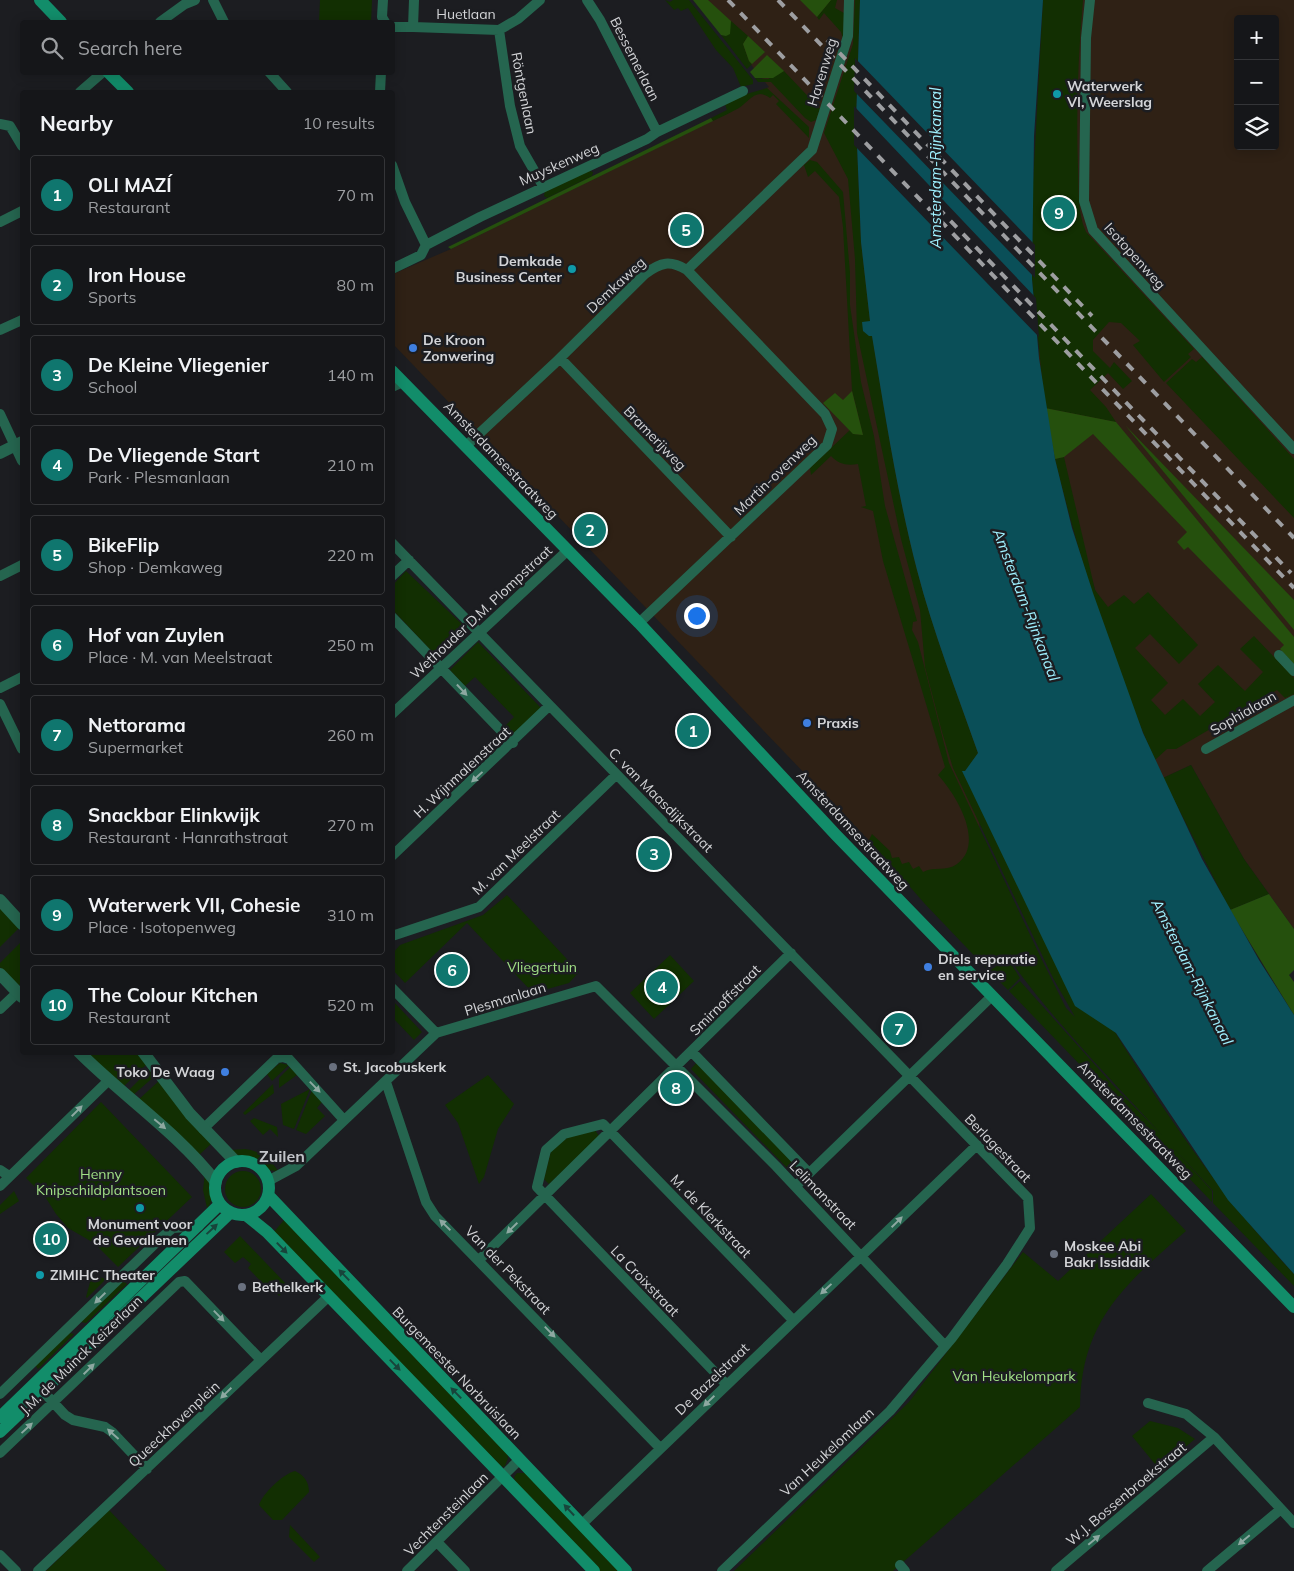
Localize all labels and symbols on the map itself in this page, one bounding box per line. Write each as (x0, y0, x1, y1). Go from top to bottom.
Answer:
street label: Huetlaan (436, 5, 496, 23)
street label: Bessemerlaan (606, 14, 664, 104)
street label: Havenweg (803, 36, 841, 108)
street label: Röntgenlaan (507, 50, 541, 136)
place label: Waterwerk VI, Weerslag (1066, 77, 1152, 111)
water label: Amsterdam-Rijnkanaal (926, 87, 945, 250)
marker: Waterwerk VI, Weerslag (1051, 88, 1063, 100)
street label: Muyskenweg (516, 138, 602, 190)
pin: 9 (1043, 194, 1075, 232)
pin: 5 (670, 211, 702, 249)
street label: Isotopenweg (1100, 219, 1170, 293)
place label: Demkade Business Center (456, 252, 562, 286)
street label: Demkaweg (583, 253, 649, 317)
marker: Demkade Business Center (566, 263, 578, 275)
place label: De Kroon Zonwering (423, 331, 494, 365)
marker: De Kroon Zonwering (407, 342, 419, 354)
street label: Amsterdamsestraatweg (440, 397, 562, 523)
street label: Bramerijweg (620, 402, 690, 474)
street label: Martin-ovenweg (730, 431, 820, 519)
pin: 2 (574, 511, 606, 549)
water label: Amsterdam-Rijnkanaal (988, 525, 1064, 684)
street label: Wethouder D.M. Plompstraat (406, 541, 556, 683)
your location (684, 603, 710, 629)
one-way arrow (456, 684, 468, 696)
street label: Sophialaan (1207, 687, 1279, 739)
pin: 1 (677, 712, 709, 750)
place label: Praxis (817, 714, 859, 732)
marker: Praxis (801, 717, 813, 729)
street label: H. Wijnmalenstraat (410, 722, 514, 822)
street label: C. van Maasdijkstraat (605, 744, 717, 856)
street label: Amsterdamsestraatweg (793, 766, 913, 894)
one-way arrow (472, 771, 484, 783)
street label: M. van Meelstraat (468, 805, 564, 899)
pin: 3 (638, 835, 670, 873)
water label: Amsterdam-Rijnkanaal (1147, 895, 1238, 1048)
place label: Diels reparatie en service (938, 950, 1036, 984)
pin: 6 (436, 951, 468, 989)
park label: Vliegertuin (507, 958, 577, 976)
street label: Smirnoffstraat (686, 961, 764, 1039)
marker: Diels reparatie en service (922, 961, 934, 973)
pin: 4 (646, 968, 678, 1006)
street label: Plesmanlaan (462, 978, 548, 1020)
pin: 7 (883, 1010, 915, 1048)
street label: Amsterdamsestraatweg (1074, 1057, 1196, 1183)
place label: St. Jacobuskerk (343, 1058, 447, 1076)
marker: St. Jacobuskerk (327, 1061, 339, 1073)
place label: Toko De Waag (116, 1063, 215, 1081)
marker: Toko De Waag (219, 1066, 231, 1078)
pin: 8 (660, 1069, 692, 1107)
one-way arrow (309, 1080, 321, 1092)
one-way arrow (71, 1105, 83, 1117)
street label: Berlagestraat (961, 1110, 1035, 1186)
one-way arrow (153, 1118, 166, 1129)
district label: Zuilen (259, 1146, 305, 1166)
street label: Lelimanstraat (786, 1157, 861, 1233)
park label: Henny Knipschildplantsoen (36, 1165, 166, 1199)
street label: M. de Klerkstraat (667, 1171, 755, 1262)
marker: Monument voor de Gevallenen (134, 1202, 146, 1214)
place label: Monument voor de Gevallenen (88, 1215, 193, 1249)
one-way arrow (891, 1216, 903, 1228)
one-way arrow (439, 1219, 451, 1231)
pin: 10 (35, 1220, 67, 1258)
street label: Van der Pekstraat (461, 1222, 555, 1318)
one-way arrow (506, 1222, 518, 1234)
one-way arrow (206, 1223, 218, 1235)
place label: Moskee Abi Bakr Issiddik (1064, 1237, 1150, 1271)
one-way arrow (276, 1241, 288, 1253)
street label: La Croixstraat (607, 1242, 683, 1320)
marker: Moskee Abi Bakr Issiddik (1048, 1248, 1060, 1260)
place label: ZIMIHC Theater (50, 1266, 155, 1284)
marker: ZIMIHC Theater (34, 1269, 46, 1281)
one-way arrow (338, 1269, 350, 1281)
place label: Bethelkerk (252, 1278, 323, 1296)
marker: Bethelkerk (236, 1281, 248, 1293)
one-way arrow (821, 1283, 833, 1295)
street label: J.M. de Muinck Keizerlaan (16, 1292, 146, 1418)
one-way arrow (95, 1292, 107, 1304)
street label: Burgemeester Norbruislaan (389, 1303, 525, 1443)
one-way arrow (213, 1309, 225, 1321)
one-way arrow (544, 1326, 556, 1338)
street label: De Bazelstraat (671, 1339, 753, 1419)
one-way arrow (389, 1358, 401, 1370)
one-way arrow (83, 1363, 95, 1375)
park label: Van Heukelompark (952, 1367, 1076, 1385)
street label: Queeckhovenplein (125, 1377, 223, 1471)
one-way arrow (220, 1387, 232, 1399)
one-way arrow (450, 1387, 462, 1399)
one-way arrow (703, 1395, 715, 1407)
street label: Van Heukelomlaan (776, 1404, 878, 1500)
one-way arrow (21, 1422, 33, 1434)
one-way arrow (107, 1428, 119, 1440)
street label: W.J. Bossenbroekstraat (1062, 1438, 1190, 1550)
street label: Vechtensteinlaan (400, 1468, 492, 1560)
one-way arrow (563, 1503, 574, 1516)
one-way arrow (1087, 1534, 1100, 1545)
one-way arrow (1238, 1534, 1251, 1545)

